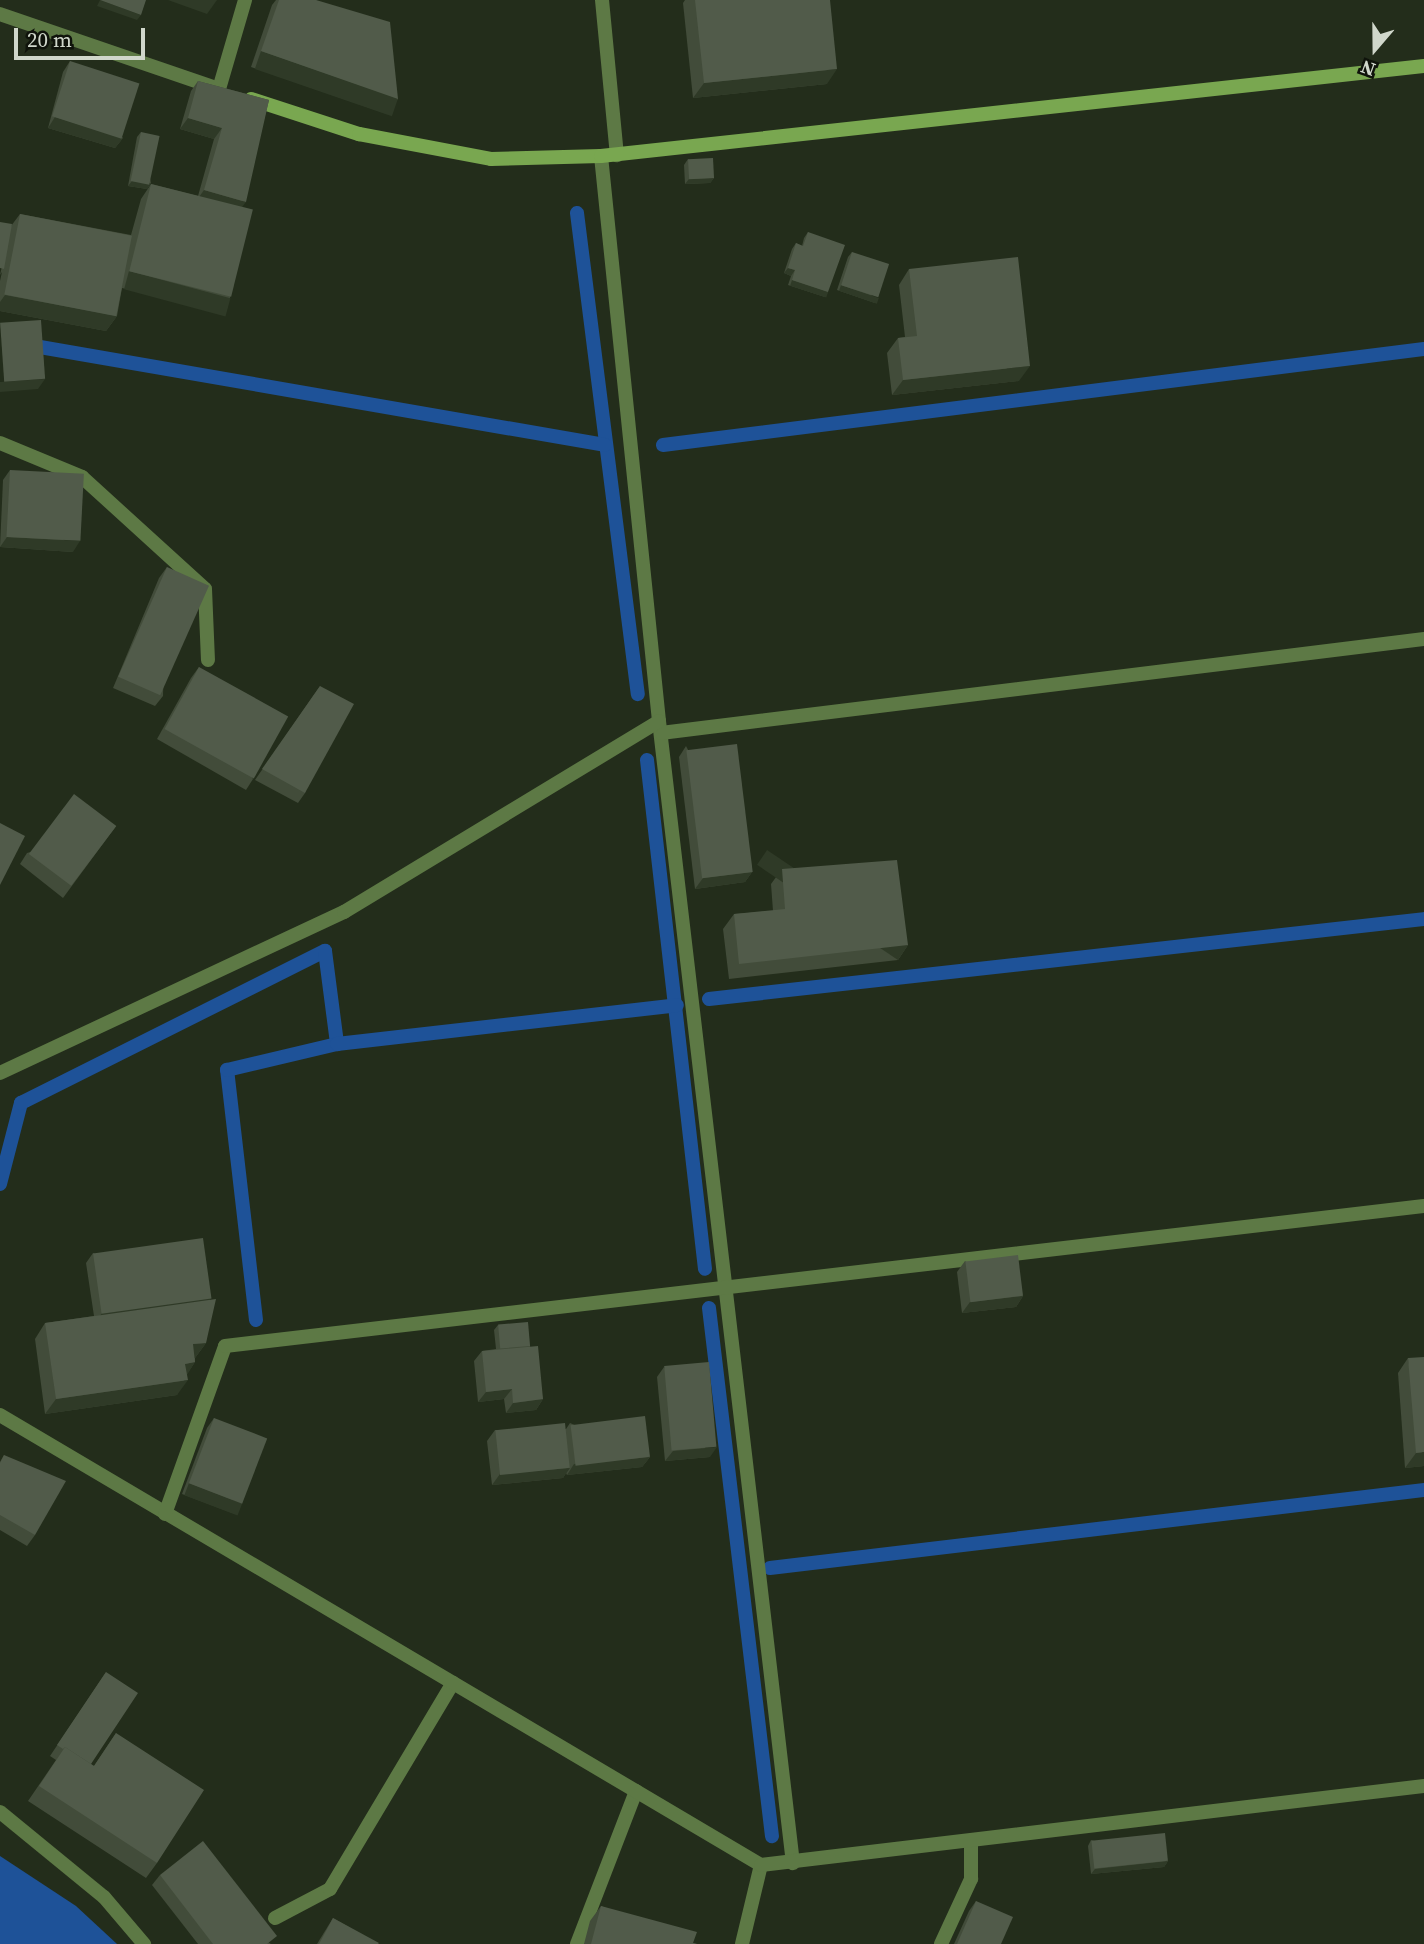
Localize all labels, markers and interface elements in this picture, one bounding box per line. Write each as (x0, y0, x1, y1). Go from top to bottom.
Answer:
scale bar (18, 14, 149, 58)
north arrow (1340, 14, 1410, 84)
text: 20 m (27, 25, 72, 54)
text: N (1357, 54, 1379, 83)

